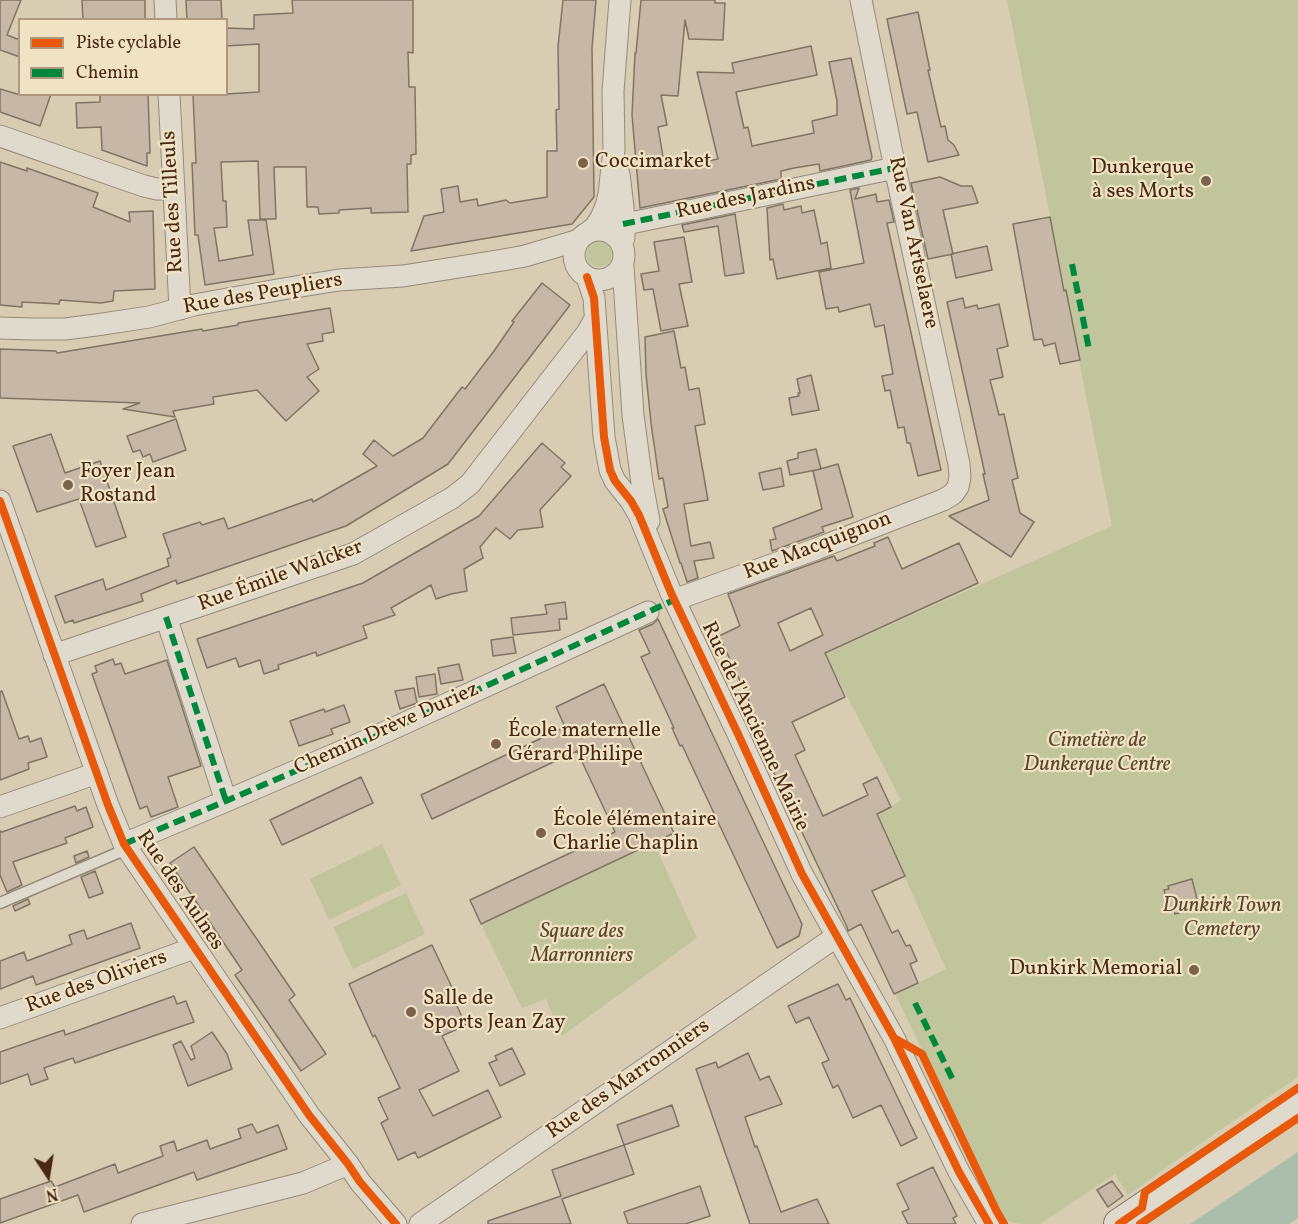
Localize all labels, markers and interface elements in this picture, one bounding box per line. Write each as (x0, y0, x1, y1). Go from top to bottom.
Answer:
legend (18, 18, 228, 96)
text: Piste cyclable (76, 31, 181, 56)
text: Chemin (76, 61, 139, 86)
street label: Rue des Tilleuls (158, 130, 190, 274)
place label: Coccimarket (595, 150, 711, 176)
street label: Rue Van Artselaere (881, 155, 943, 331)
marker: Coccimarket (576, 156, 590, 170)
place label: Dunkerque à ses Morts (1091, 156, 1194, 206)
street label: Rue des Jardins (674, 172, 818, 226)
marker: Dunkerque à ses Morts (1199, 174, 1213, 188)
street label: Rue des Peupliers (181, 269, 345, 321)
place label: Foyer Jean Rostand (80, 460, 176, 510)
marker: Foyer Jean Rostand (61, 478, 75, 492)
street label: Rue Macquignon (740, 507, 896, 587)
street label: Rue Émile Walcker (195, 536, 367, 618)
street label: Rue de l'Ancienne Mairie (694, 618, 814, 836)
street label: Chemin Drève Duriez (291, 678, 483, 782)
place label: École maternelle Gérard Philipe (508, 719, 661, 769)
park label: Cimetière de Dunkerque Centre (1024, 729, 1170, 779)
marker: École maternelle Gérard Philipe (489, 737, 503, 751)
place label: École élémentaire Charlie Chaplin (553, 808, 717, 858)
street label: Rue des Aulnes (130, 826, 228, 956)
marker: École élémentaire Charlie Chaplin (534, 826, 548, 840)
park label: Dunkirk Town Cemetery (1163, 894, 1281, 944)
park label: Square des Marronniers (531, 920, 633, 970)
street label: Rue des Oliviers (23, 946, 171, 1020)
place label: Dunkirk Memorial (1009, 957, 1182, 983)
marker: Dunkirk Memorial (1187, 963, 1201, 977)
place label: Salle de Sports Jean Zay (423, 987, 566, 1037)
marker: Salle de Sports Jean Zay (404, 1005, 418, 1019)
street label: Rue des Marronniers (543, 1014, 715, 1146)
north arrow (18, 1146, 78, 1206)
text: N (44, 1182, 60, 1206)

